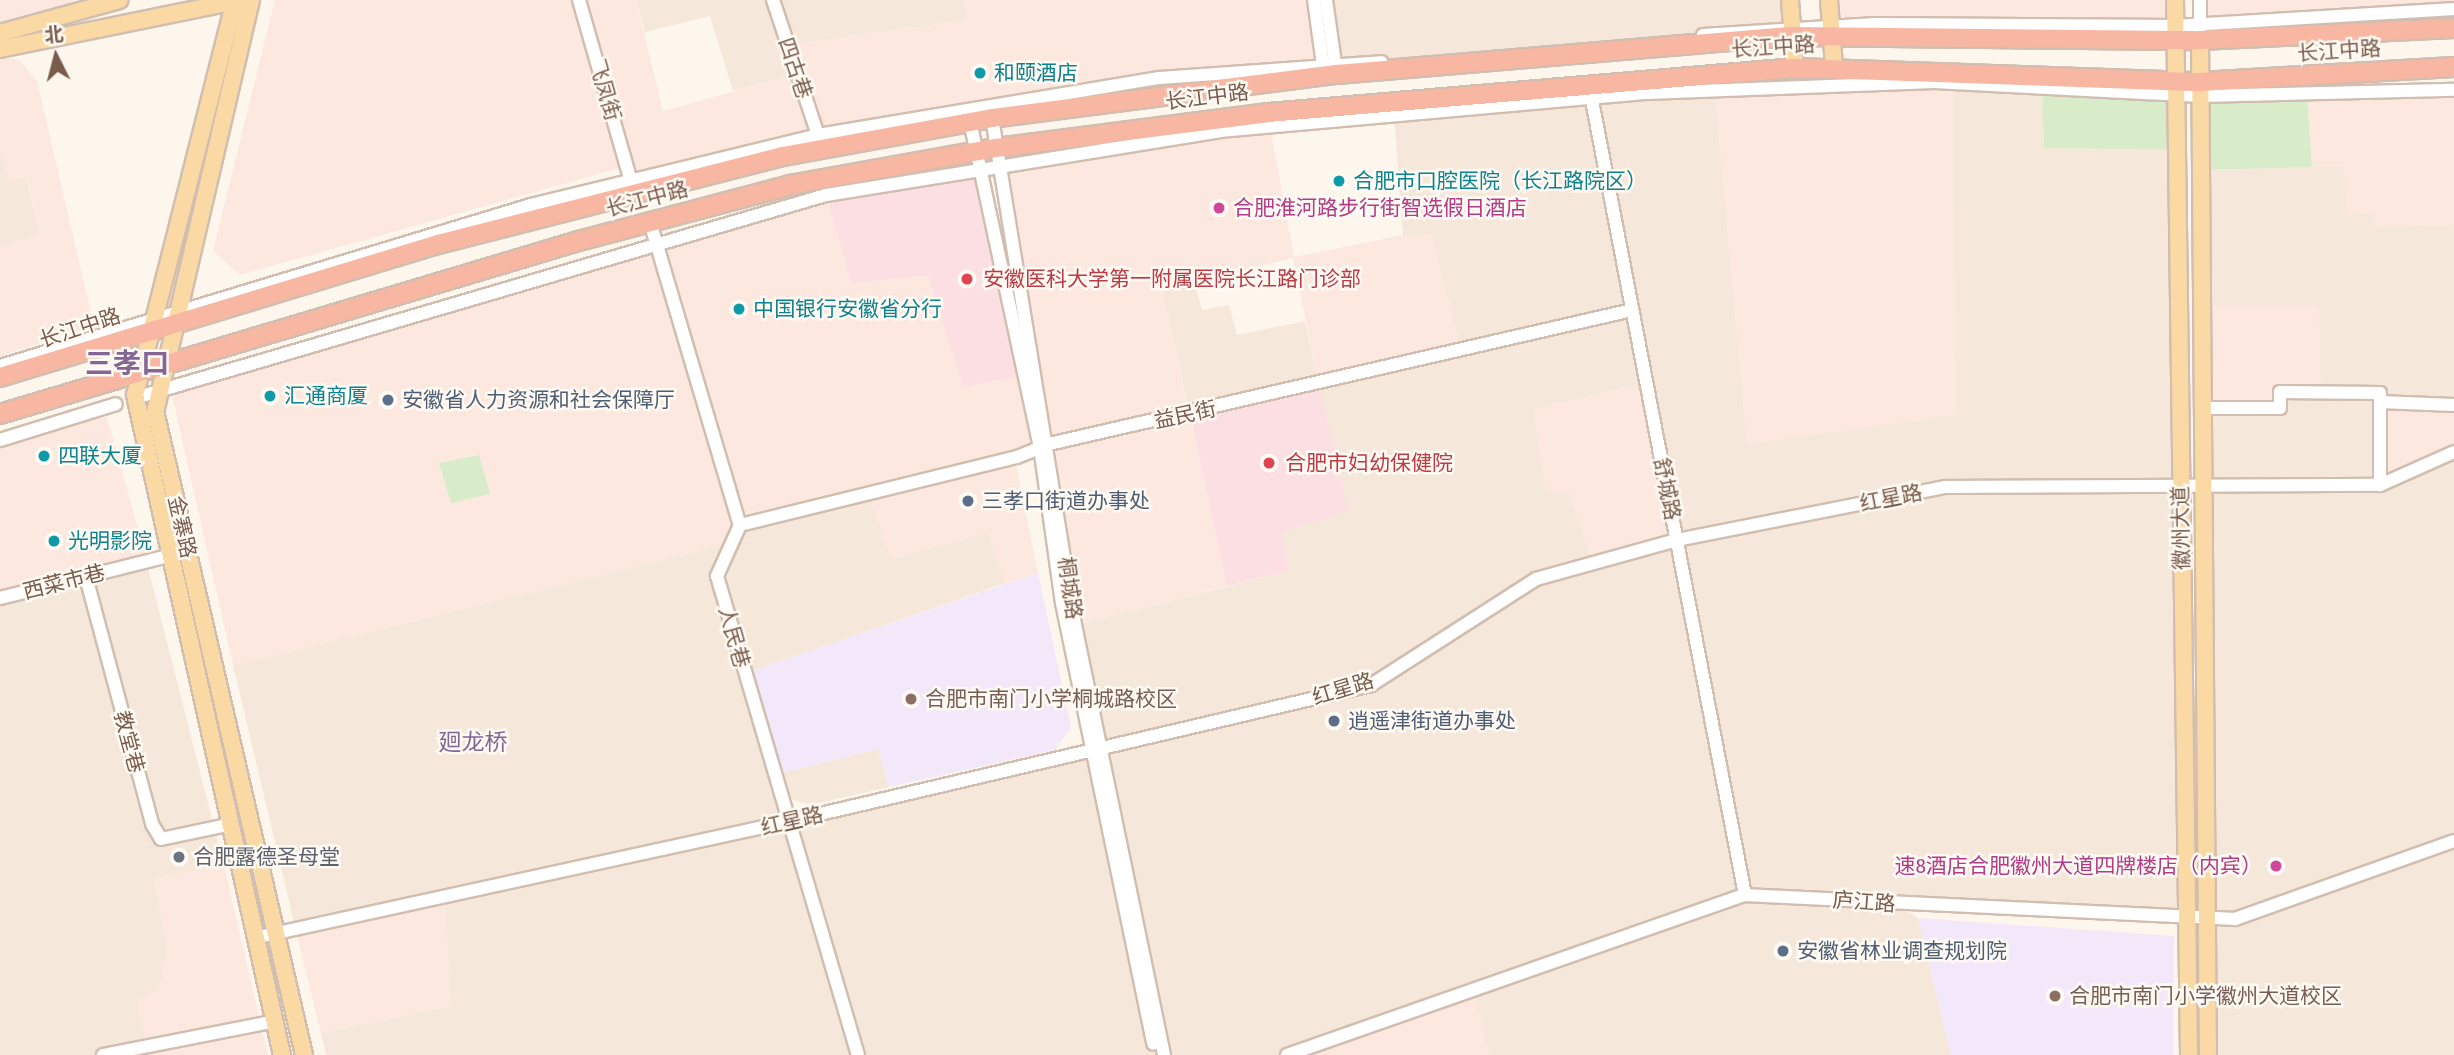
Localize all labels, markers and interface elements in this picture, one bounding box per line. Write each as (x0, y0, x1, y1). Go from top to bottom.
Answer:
north arrow (21, 21, 91, 91)
text: 北 (43, 22, 64, 47)
street label: 长江中路 (1730, 32, 1816, 62)
street label: 四古巷 (773, 34, 817, 102)
street label: 长江中路 (2296, 36, 2382, 66)
street label: 飞凤街 (584, 56, 626, 124)
place label: 和颐酒店 (994, 60, 1078, 86)
marker: 和颐酒店 (972, 65, 988, 81)
street label: 长江中路 (1164, 79, 1250, 115)
place label: 合肥市口腔医院（长江路院区） (1353, 168, 1647, 194)
marker: 合肥市口腔医院（长江路院区） (1331, 173, 1347, 189)
street label: 长江中路 (603, 176, 691, 222)
place label: 合肥淮河路步行街智选假日酒店 (1233, 195, 1527, 221)
marker: 合肥淮河路步行街智选假日酒店 (1211, 200, 1227, 216)
place label: 安徽医科大学第一附属医院长江路门诊部 (983, 266, 1361, 292)
marker: 安徽医科大学第一附属医院长江路门诊部 (957, 269, 977, 289)
place label: 中国银行安徽省分行 (753, 296, 942, 322)
marker: 中国银行安徽省分行 (731, 301, 747, 317)
street label: 长江中路 (36, 303, 124, 353)
district label: 三孝口 (85, 347, 169, 381)
place label: 汇通商厦 (284, 383, 368, 409)
place label: 安徽省人力资源和社会保障厅 (402, 387, 675, 413)
marker: 汇通商厦 (262, 388, 278, 404)
marker: 安徽省人力资源和社会保障厅 (380, 392, 396, 408)
street label: 益民街 (1152, 396, 1218, 434)
place label: 四联大厦 (58, 443, 142, 469)
marker: 四联大厦 (36, 448, 52, 464)
place label: 合肥市妇幼保健院 (1285, 450, 1453, 476)
marker: 合肥市妇幼保健院 (1259, 453, 1279, 473)
street label: 舒城路 (1649, 456, 1685, 522)
street label: 红星路 (1858, 480, 1924, 516)
street label: 徽州大道 (2168, 486, 2194, 570)
place label: 三孝口街道办事处 (982, 488, 1150, 514)
street label: 金寨路 (163, 493, 201, 561)
marker: 三孝口街道办事处 (960, 493, 976, 509)
place label: 光明影院 (68, 528, 152, 554)
marker: 光明影院 (46, 533, 62, 549)
street label: 桐城路 (1053, 555, 1087, 621)
street label: 西菜市巷 (20, 560, 108, 604)
street label: 人民巷 (713, 603, 755, 671)
street label: 红星路 (1309, 668, 1377, 710)
place label: 合肥市南门小学桐城路校区 (925, 686, 1177, 712)
marker: 合肥市南门小学桐城路校区 (903, 691, 919, 707)
street label: 教堂巷 (109, 708, 149, 776)
place label: 逍遥津街道办事处 (1348, 708, 1516, 734)
marker: 逍遥津街道办事处 (1326, 713, 1342, 729)
district label: 廻龙桥 (439, 728, 507, 756)
street label: 红星路 (758, 802, 826, 840)
place label: 合肥露德圣母堂 (193, 844, 340, 870)
marker: 合肥露德圣母堂 (171, 849, 187, 865)
place label: 速8酒店合肥徽州大道四牌楼店（内宾） (1895, 853, 2262, 879)
marker: 速8酒店合肥徽州大道四牌楼店（内宾） (2268, 858, 2284, 874)
street label: 庐江路 (1832, 887, 1896, 917)
place label: 安徽省林业调查规划院 (1797, 938, 2007, 964)
marker: 安徽省林业调查规划院 (1775, 943, 1791, 959)
place label: 合肥市南门小学徽州大道校区 (2069, 983, 2342, 1009)
marker: 合肥市南门小学徽州大道校区 (2047, 988, 2063, 1004)

